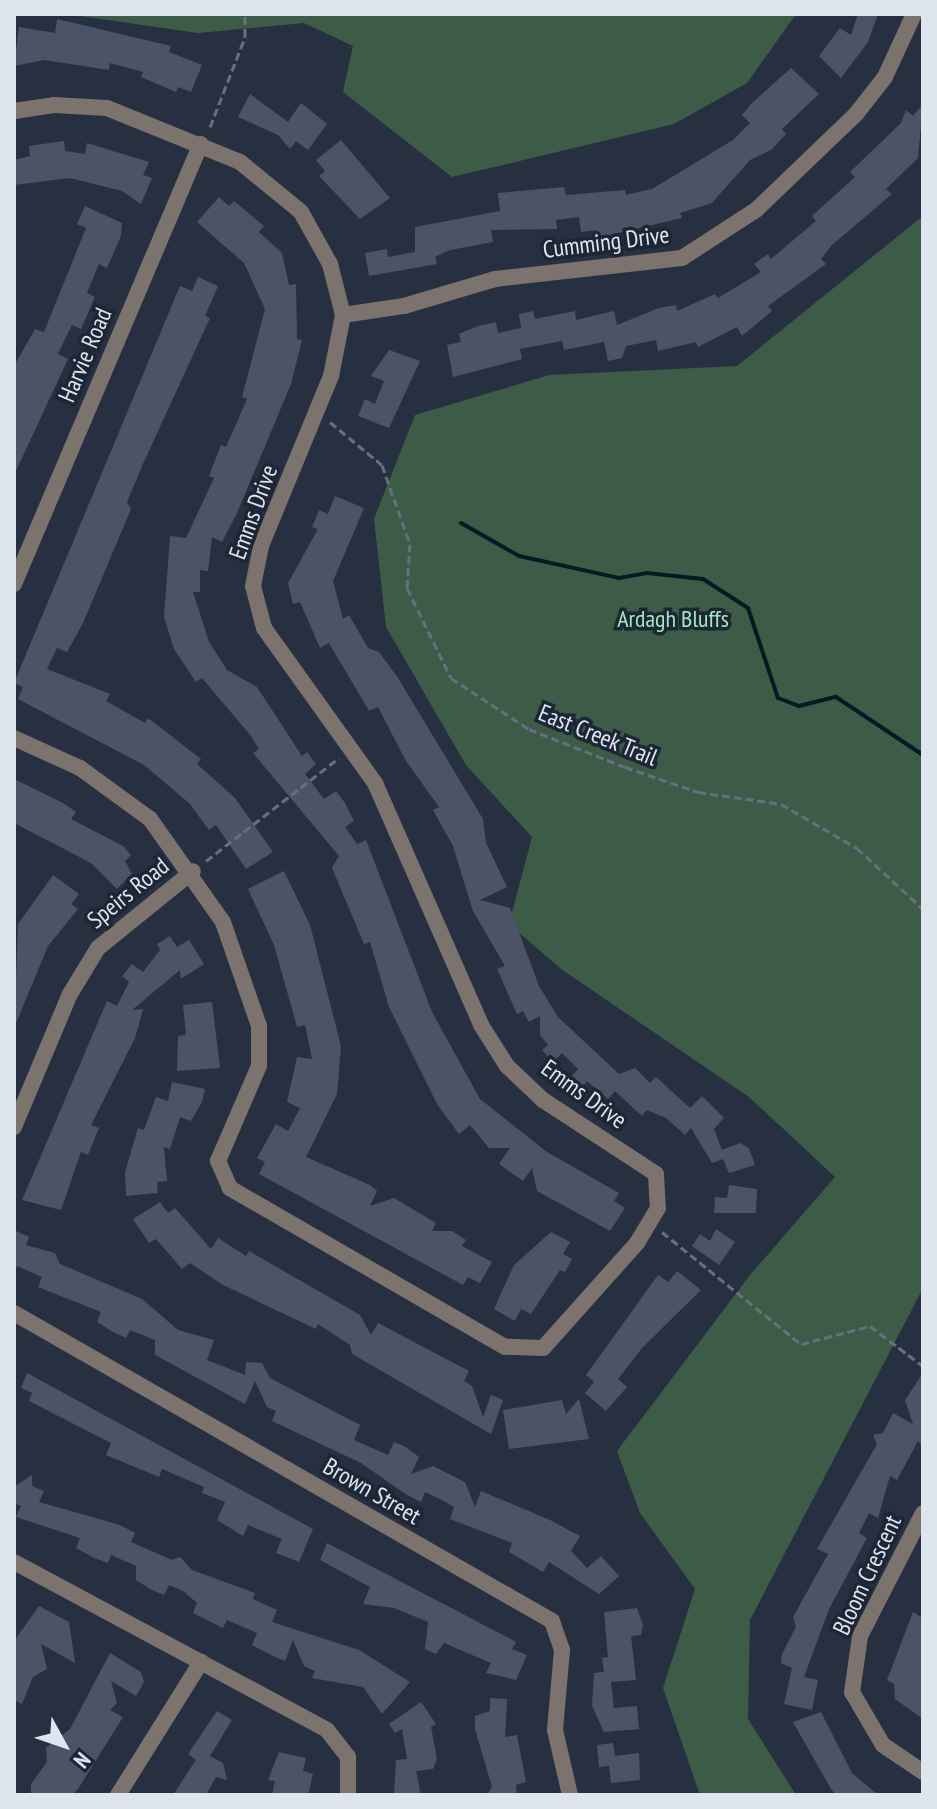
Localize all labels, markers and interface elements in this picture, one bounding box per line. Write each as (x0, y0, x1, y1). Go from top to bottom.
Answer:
street label: Cumming Drive (541, 220, 671, 264)
street label: Harvie Road (52, 304, 118, 406)
street label: Emms Drive (223, 461, 283, 563)
park label: Ardagh Bluffs (617, 605, 729, 633)
street label: East Creek Trail (534, 698, 662, 772)
street label: Speirs Road (81, 851, 175, 935)
street label: Emms Drive (536, 1053, 632, 1135)
street label: Brown Street (318, 1452, 426, 1530)
street label: Bloom Crescent (827, 1511, 907, 1639)
north arrow (24, 1705, 104, 1785)
text: N (68, 1747, 97, 1774)

